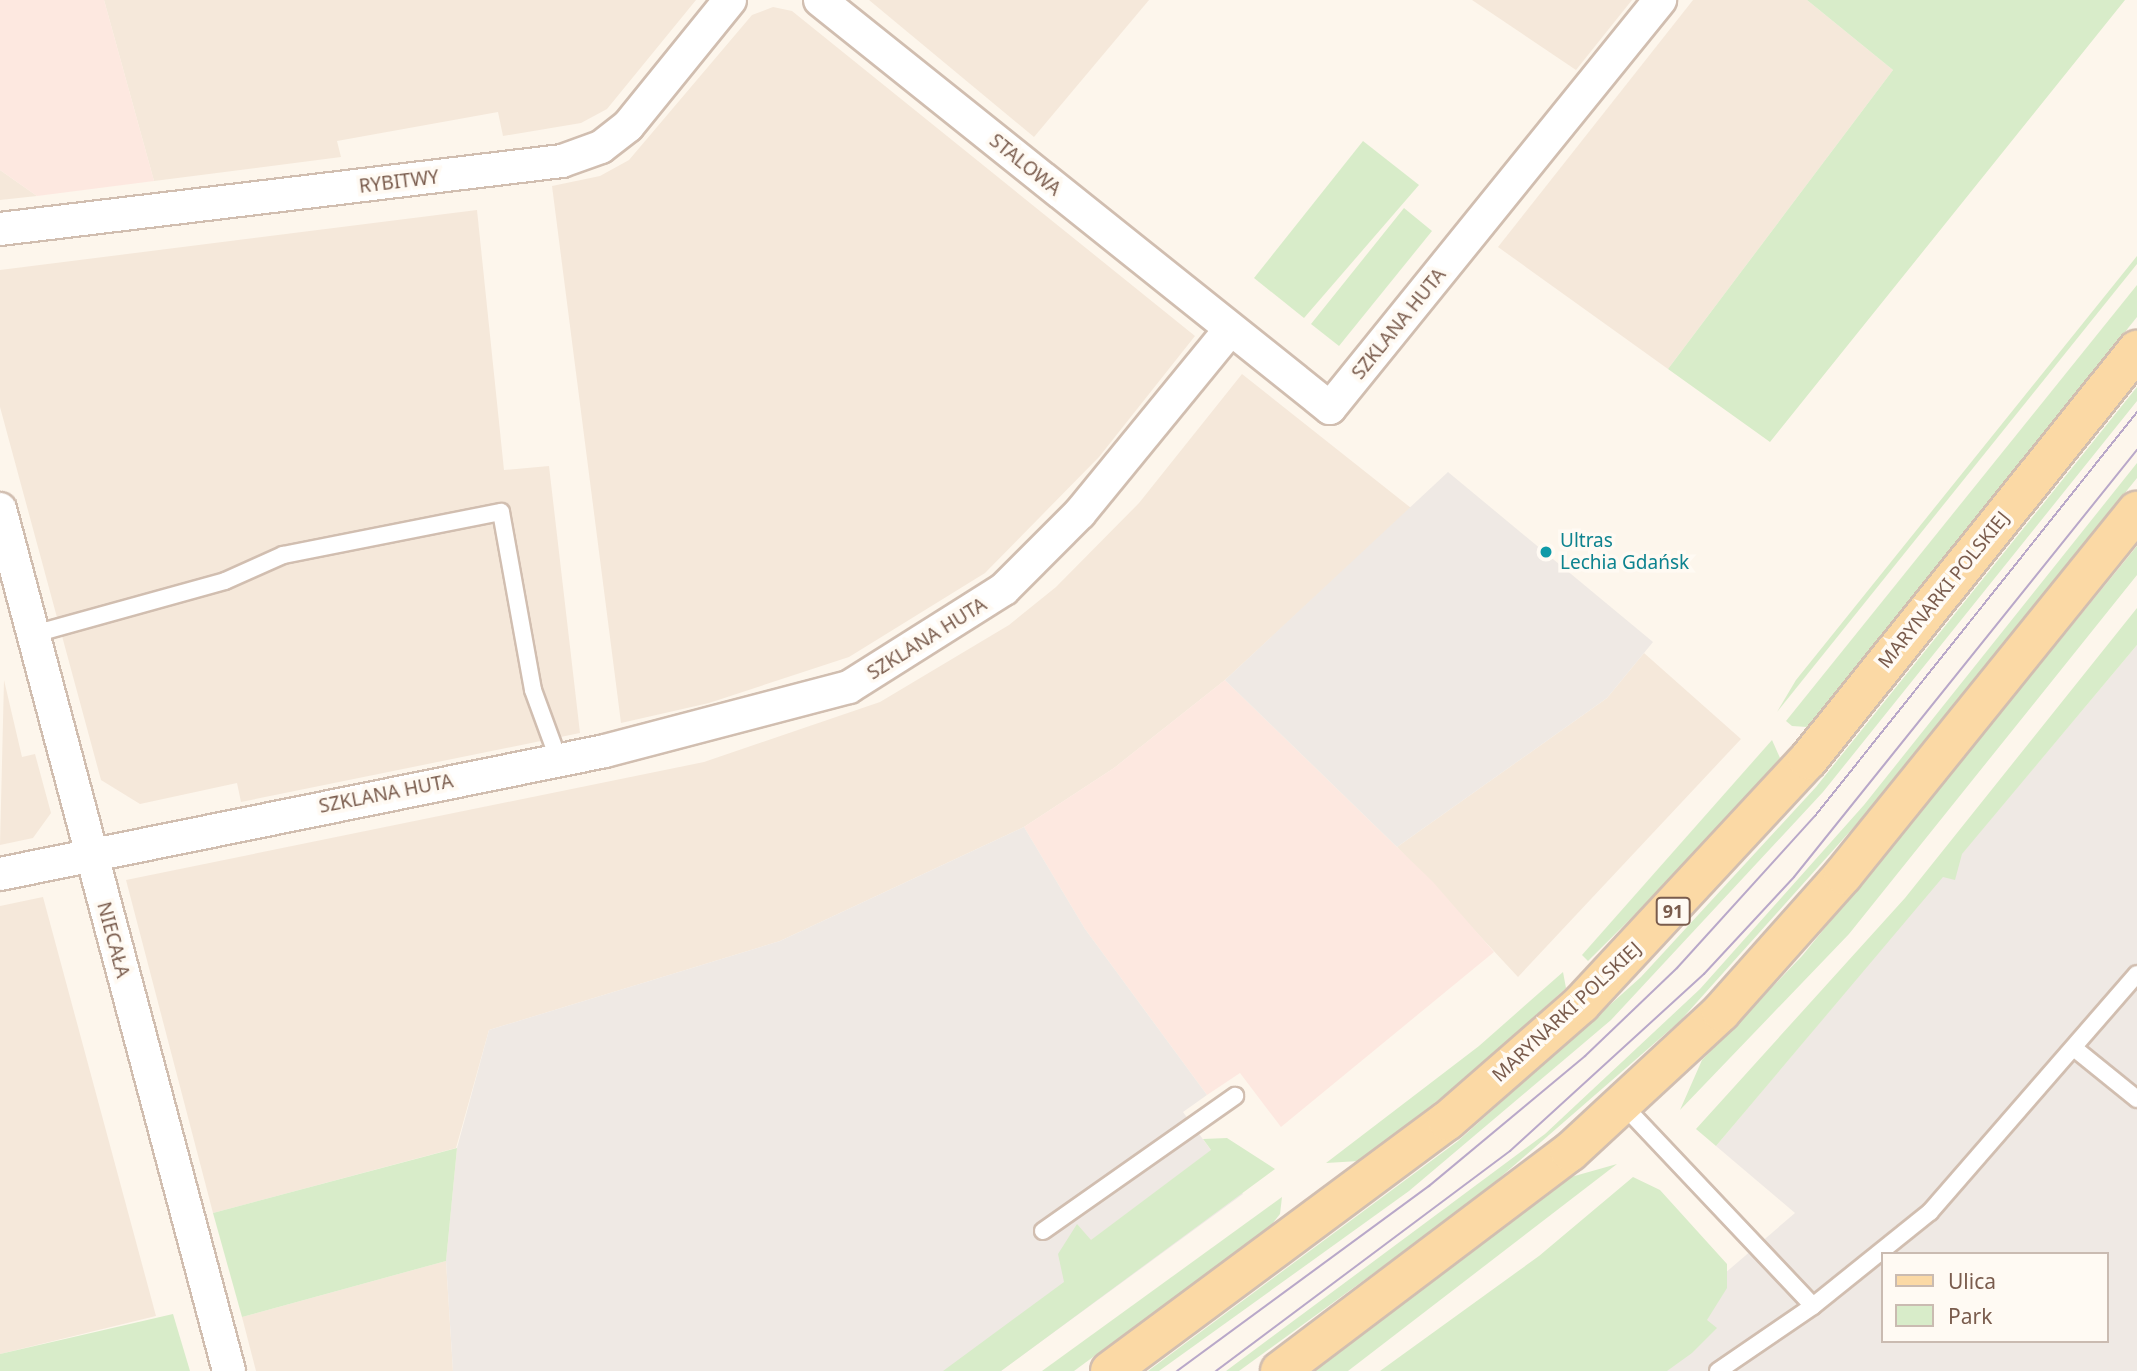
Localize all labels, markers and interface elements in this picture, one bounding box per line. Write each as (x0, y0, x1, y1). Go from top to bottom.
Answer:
street label: STALOWA (985, 129, 1065, 201)
street label: RYBITWY (358, 166, 440, 198)
street label: SZKLANA HUTA (1347, 264, 1451, 384)
street label: MARYNARKI POLSKIEJ (1874, 507, 2014, 673)
place label: Ultras Lechia Gdańsk (1560, 530, 1689, 574)
marker: Ultras Lechia Gdańsk (1538, 544, 1554, 560)
street label: SZKLANA HUTA (863, 593, 991, 685)
street label: SZKLANA HUTA (317, 770, 455, 818)
road number: 91 (1656, 896, 1690, 926)
street label: NIECAŁA (92, 900, 134, 980)
street label: MARYNARKI POLSKIEJ (1488, 937, 1646, 1087)
legend (1882, 1252, 2109, 1343)
text: Ulica (1948, 1267, 1996, 1295)
text: Park (1948, 1302, 1992, 1330)

